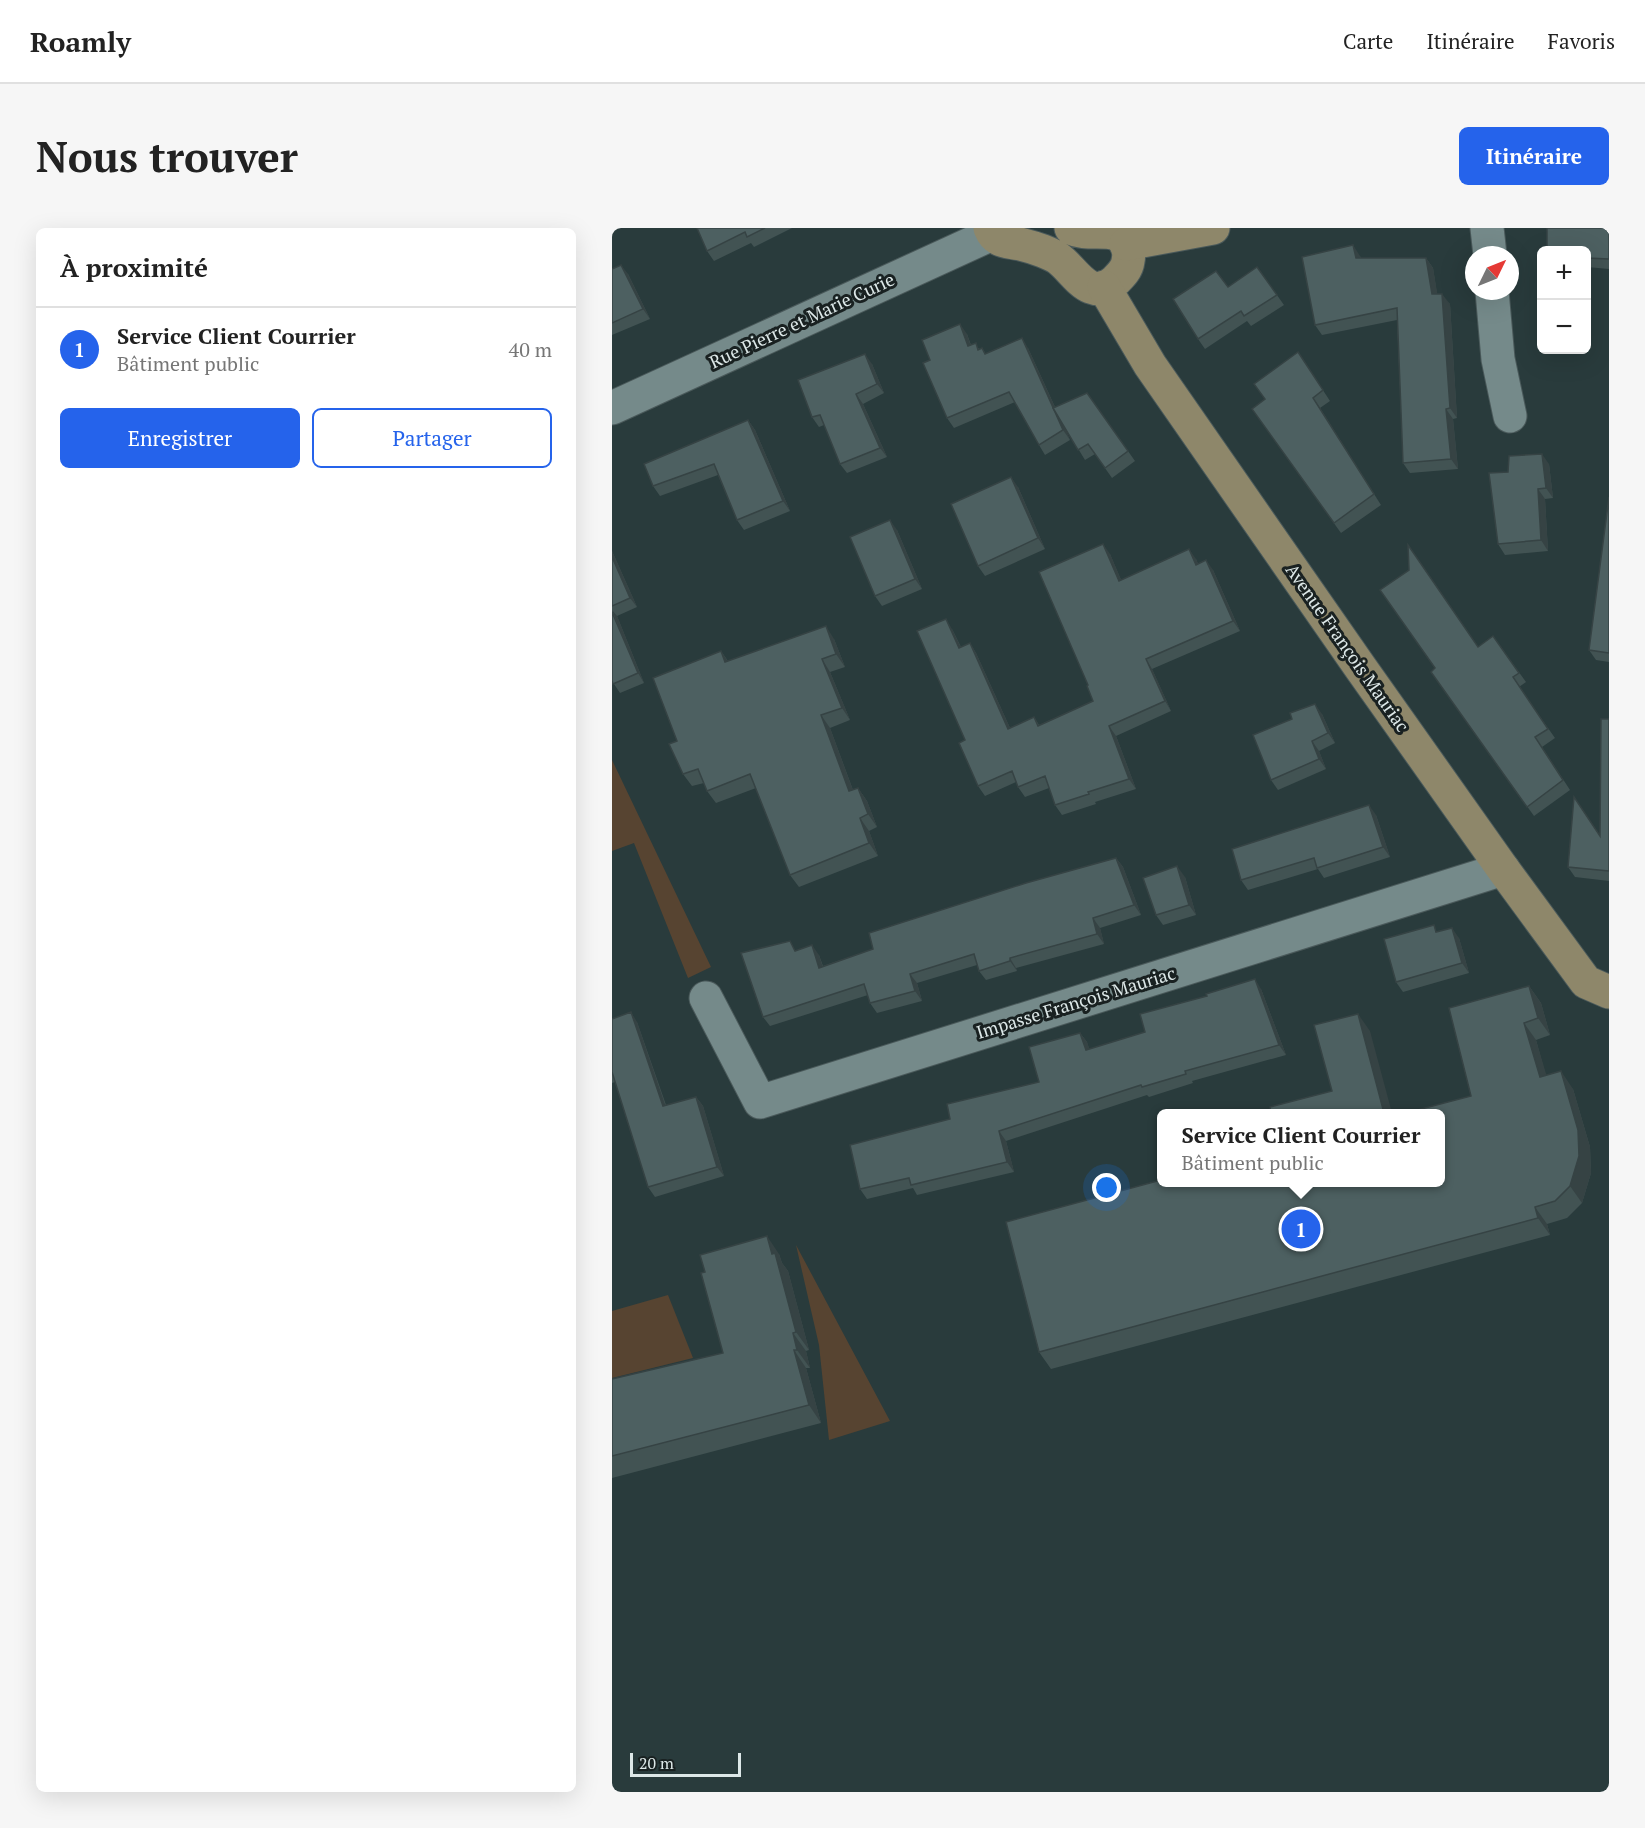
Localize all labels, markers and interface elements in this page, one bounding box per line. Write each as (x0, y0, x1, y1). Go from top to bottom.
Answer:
text: Roamly (30, 23, 131, 60)
text: Carte (1343, 27, 1393, 55)
text: Itinéraire (1426, 27, 1515, 55)
text: Favoris (1548, 27, 1615, 55)
button: Itinéraire (1459, 127, 1609, 185)
text: Nous trouver (36, 128, 298, 184)
north arrow (1465, 246, 1519, 300)
map controls (1537, 246, 1591, 354)
button: + (1537, 246, 1591, 300)
text: À proximité (60, 250, 208, 284)
street label: Rue Pierre et Marie Curie (705, 267, 898, 374)
button: − (1537, 300, 1591, 354)
text: Service Client Courrier (117, 321, 356, 350)
text: 1 (74, 336, 85, 363)
text: 40 m (509, 336, 552, 363)
text: Bâtiment public (117, 350, 259, 377)
button: Enregistrer (60, 408, 300, 468)
button: Partager (312, 408, 552, 468)
street label: Avenue François Mauriac (1281, 559, 1415, 736)
street label: Impasse François Mauriac (973, 960, 1178, 1044)
popup (1157, 1109, 1445, 1187)
text: Service Client Courrier (1182, 1120, 1420, 1149)
text: Bâtiment public (1182, 1149, 1324, 1176)
your location (1092, 1173, 1121, 1202)
pin: 1 (1282, 1206, 1320, 1252)
scale bar (630, 1750, 741, 1778)
text: 20 m (639, 1752, 674, 1774)

